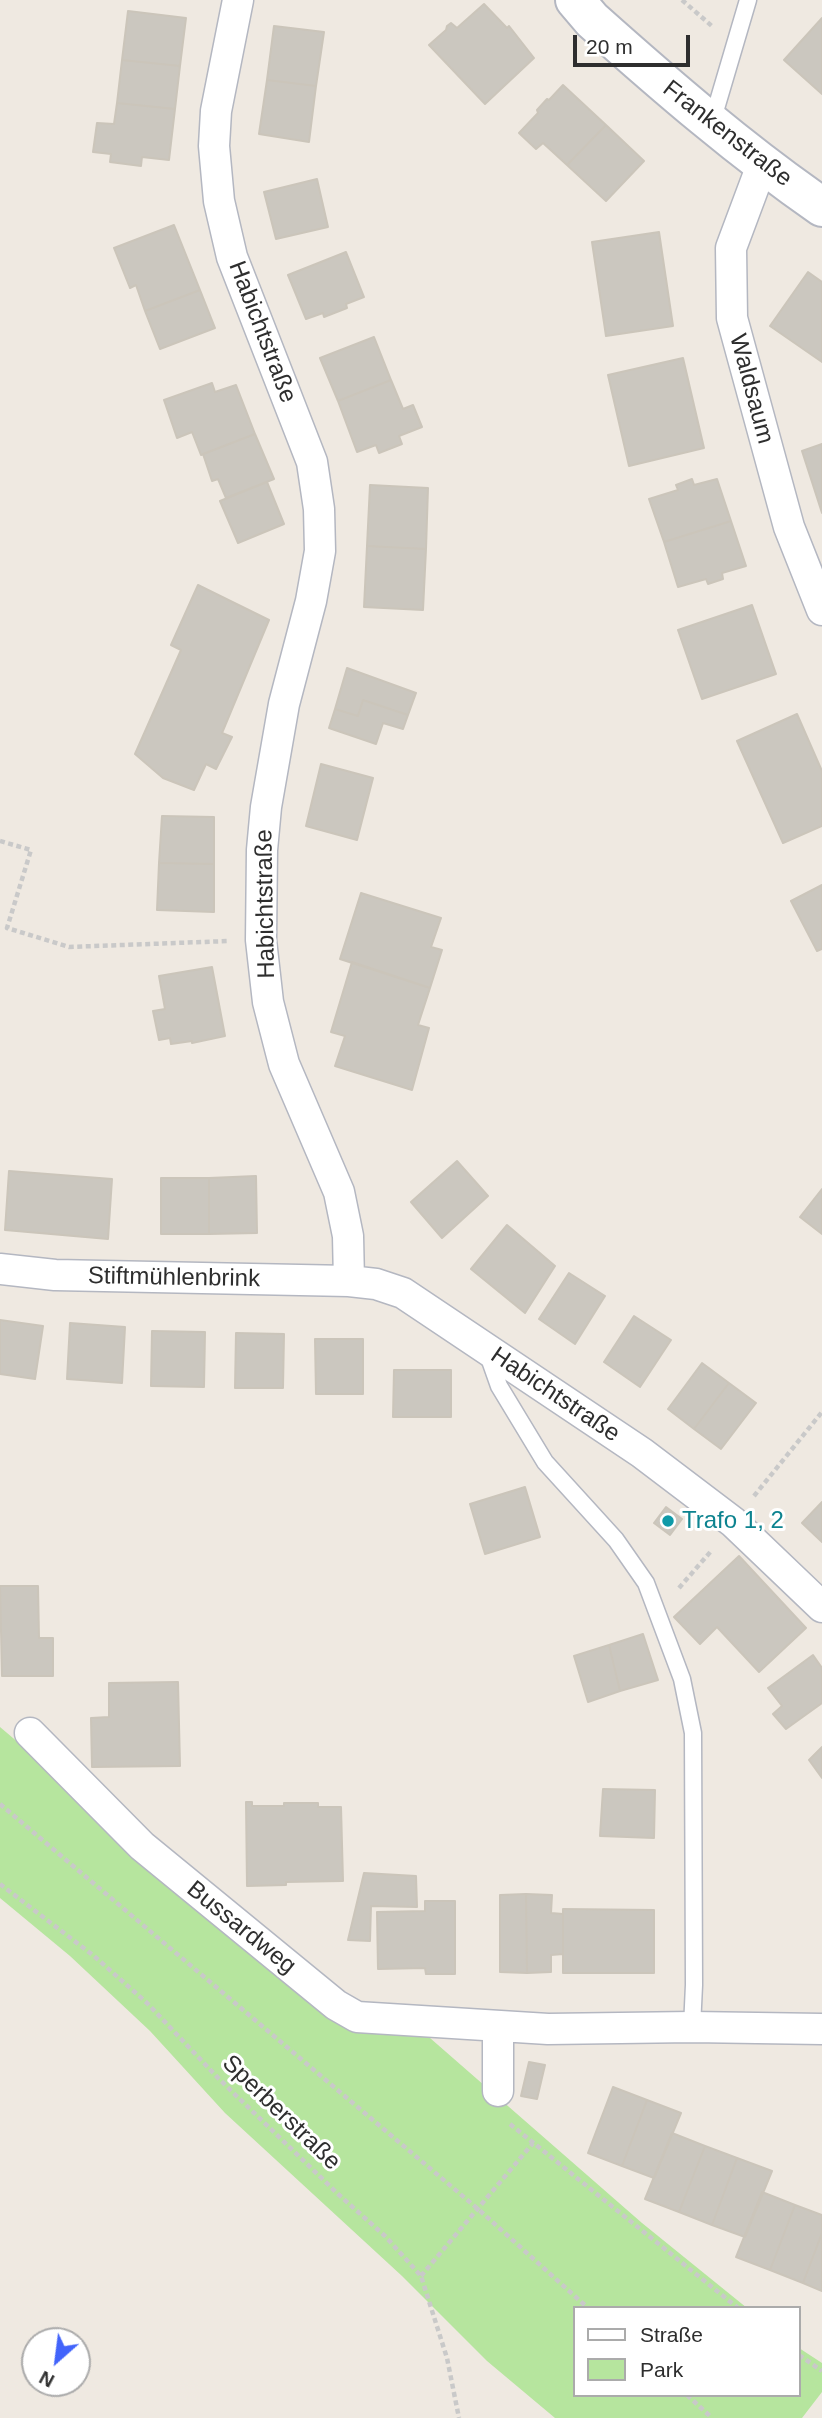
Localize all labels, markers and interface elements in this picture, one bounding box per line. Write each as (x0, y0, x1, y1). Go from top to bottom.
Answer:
scale bar (577, 21, 694, 65)
text: 20 m (586, 35, 633, 58)
street label: Frankenstraße (657, 75, 797, 193)
street label: Habichtstraße (222, 257, 302, 407)
street label: Waldsaum (723, 331, 779, 447)
street label: Habichtstraße (250, 829, 282, 979)
street label: Stiftmühlenbrink (88, 1262, 260, 1294)
street label: Habichtstraße (485, 1341, 625, 1449)
place label: Trafo 1, 2 (682, 1507, 784, 1535)
marker: Trafo 1, 2 (660, 1513, 676, 1529)
street label: Bussardweg (181, 1875, 301, 1981)
street label: Sperberstraße (216, 2049, 346, 2177)
legend (574, 2306, 801, 2397)
text: Straße (640, 2323, 703, 2346)
north arrow (21, 2327, 91, 2397)
text: Park (640, 2358, 683, 2381)
text: N (36, 2367, 58, 2392)

